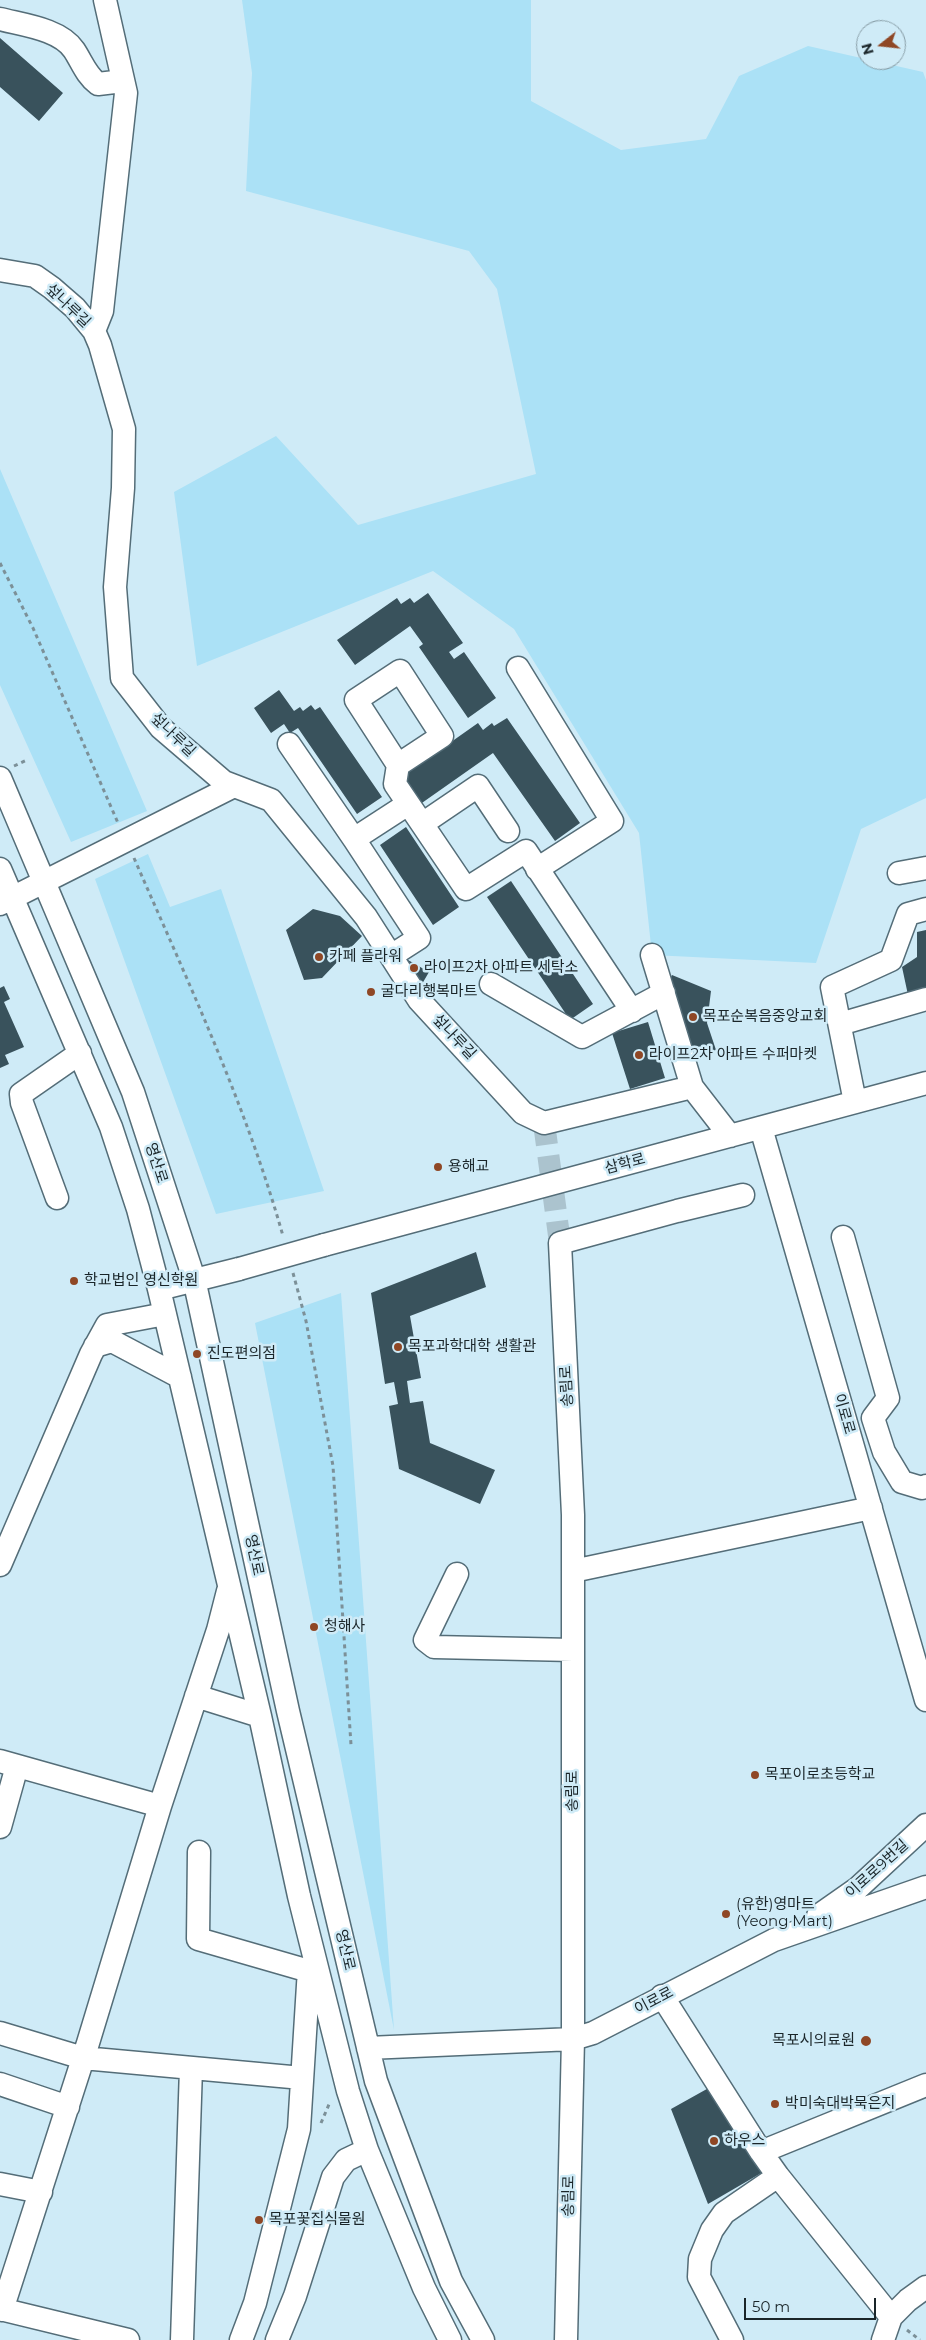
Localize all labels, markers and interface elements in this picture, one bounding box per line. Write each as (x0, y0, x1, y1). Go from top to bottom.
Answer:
north arrow (856, 20, 906, 70)
text: N (857, 41, 878, 57)
street label: 섶나루길 (42, 280, 94, 332)
street label: 섶나루길 (147, 709, 199, 761)
place label: 카페 플라워 (329, 948, 402, 966)
marker: 카페 플라워 (313, 951, 325, 963)
place label: 라이프2차 아파트 세탁소 (424, 959, 578, 977)
marker: 라이프2차 아파트 세탁소 (408, 962, 420, 974)
place label: 굴다리행복마트 (381, 983, 478, 1001)
marker: 굴다리행복마트 (365, 986, 377, 998)
place label: 목포순복음중앙교회 (703, 1008, 827, 1026)
street label: 섶나루길 (429, 1011, 479, 1063)
marker: 목포순복음중앙교회 (687, 1011, 699, 1023)
place label: 라이프2차 아파트 수퍼마켓 (649, 1046, 817, 1064)
marker: 라이프2차 아파트 수퍼마켓 (633, 1049, 645, 1061)
street label: 영산로 (141, 1141, 171, 1185)
street label: 삼학로 (603, 1150, 647, 1178)
place label: 용해교 (448, 1158, 489, 1176)
marker: 용해교 (432, 1161, 444, 1173)
place label: 학교법인 영신학원 (84, 1272, 198, 1290)
marker: 학교법인 영신학원 (68, 1275, 80, 1287)
place label: 목포과학대학 생활관 (408, 1338, 536, 1356)
marker: 목포과학대학 생활관 (392, 1341, 404, 1353)
place label: 진도편의점 (207, 1345, 276, 1363)
marker: 진도편의점 (191, 1348, 203, 1360)
street label: 송림로 (557, 1365, 577, 1407)
street label: 이로로 (830, 1392, 858, 1436)
street label: 영산로 (241, 1533, 267, 1577)
place label: 청해사 (324, 1618, 365, 1636)
marker: 청해사 (308, 1621, 320, 1633)
place label: 목포이로초등학교 (765, 1766, 875, 1784)
marker: 목포이로초등학교 (749, 1769, 761, 1781)
street label: 송림로 (564, 1770, 582, 1812)
street label: 이로로9번길 (842, 1836, 912, 1902)
place label: (유한)영마트 (Yeong Mart) (736, 1896, 833, 1931)
marker: (유한)영마트 (Yeong Mart) (720, 1908, 732, 1920)
street label: 영산로 (332, 1928, 358, 1972)
street label: 이로로 (631, 1983, 677, 2019)
place label: 목포시의료원 (772, 2032, 855, 2050)
marker: 목포시의료원 (859, 2034, 873, 2048)
place label: 박미숙대박묵은지 (785, 2095, 895, 2113)
marker: 박미숙대박묵은지 (769, 2098, 781, 2110)
place label: 하우스 (724, 2132, 765, 2150)
marker: 하우스 (708, 2135, 720, 2147)
street label: 송림로 (560, 2175, 578, 2217)
place label: 목포꽃집식물원 (269, 2211, 366, 2229)
marker: 목포꽃집식물원 (253, 2214, 265, 2226)
scale bar (746, 2288, 878, 2320)
text: 50 m (752, 2297, 790, 2316)

